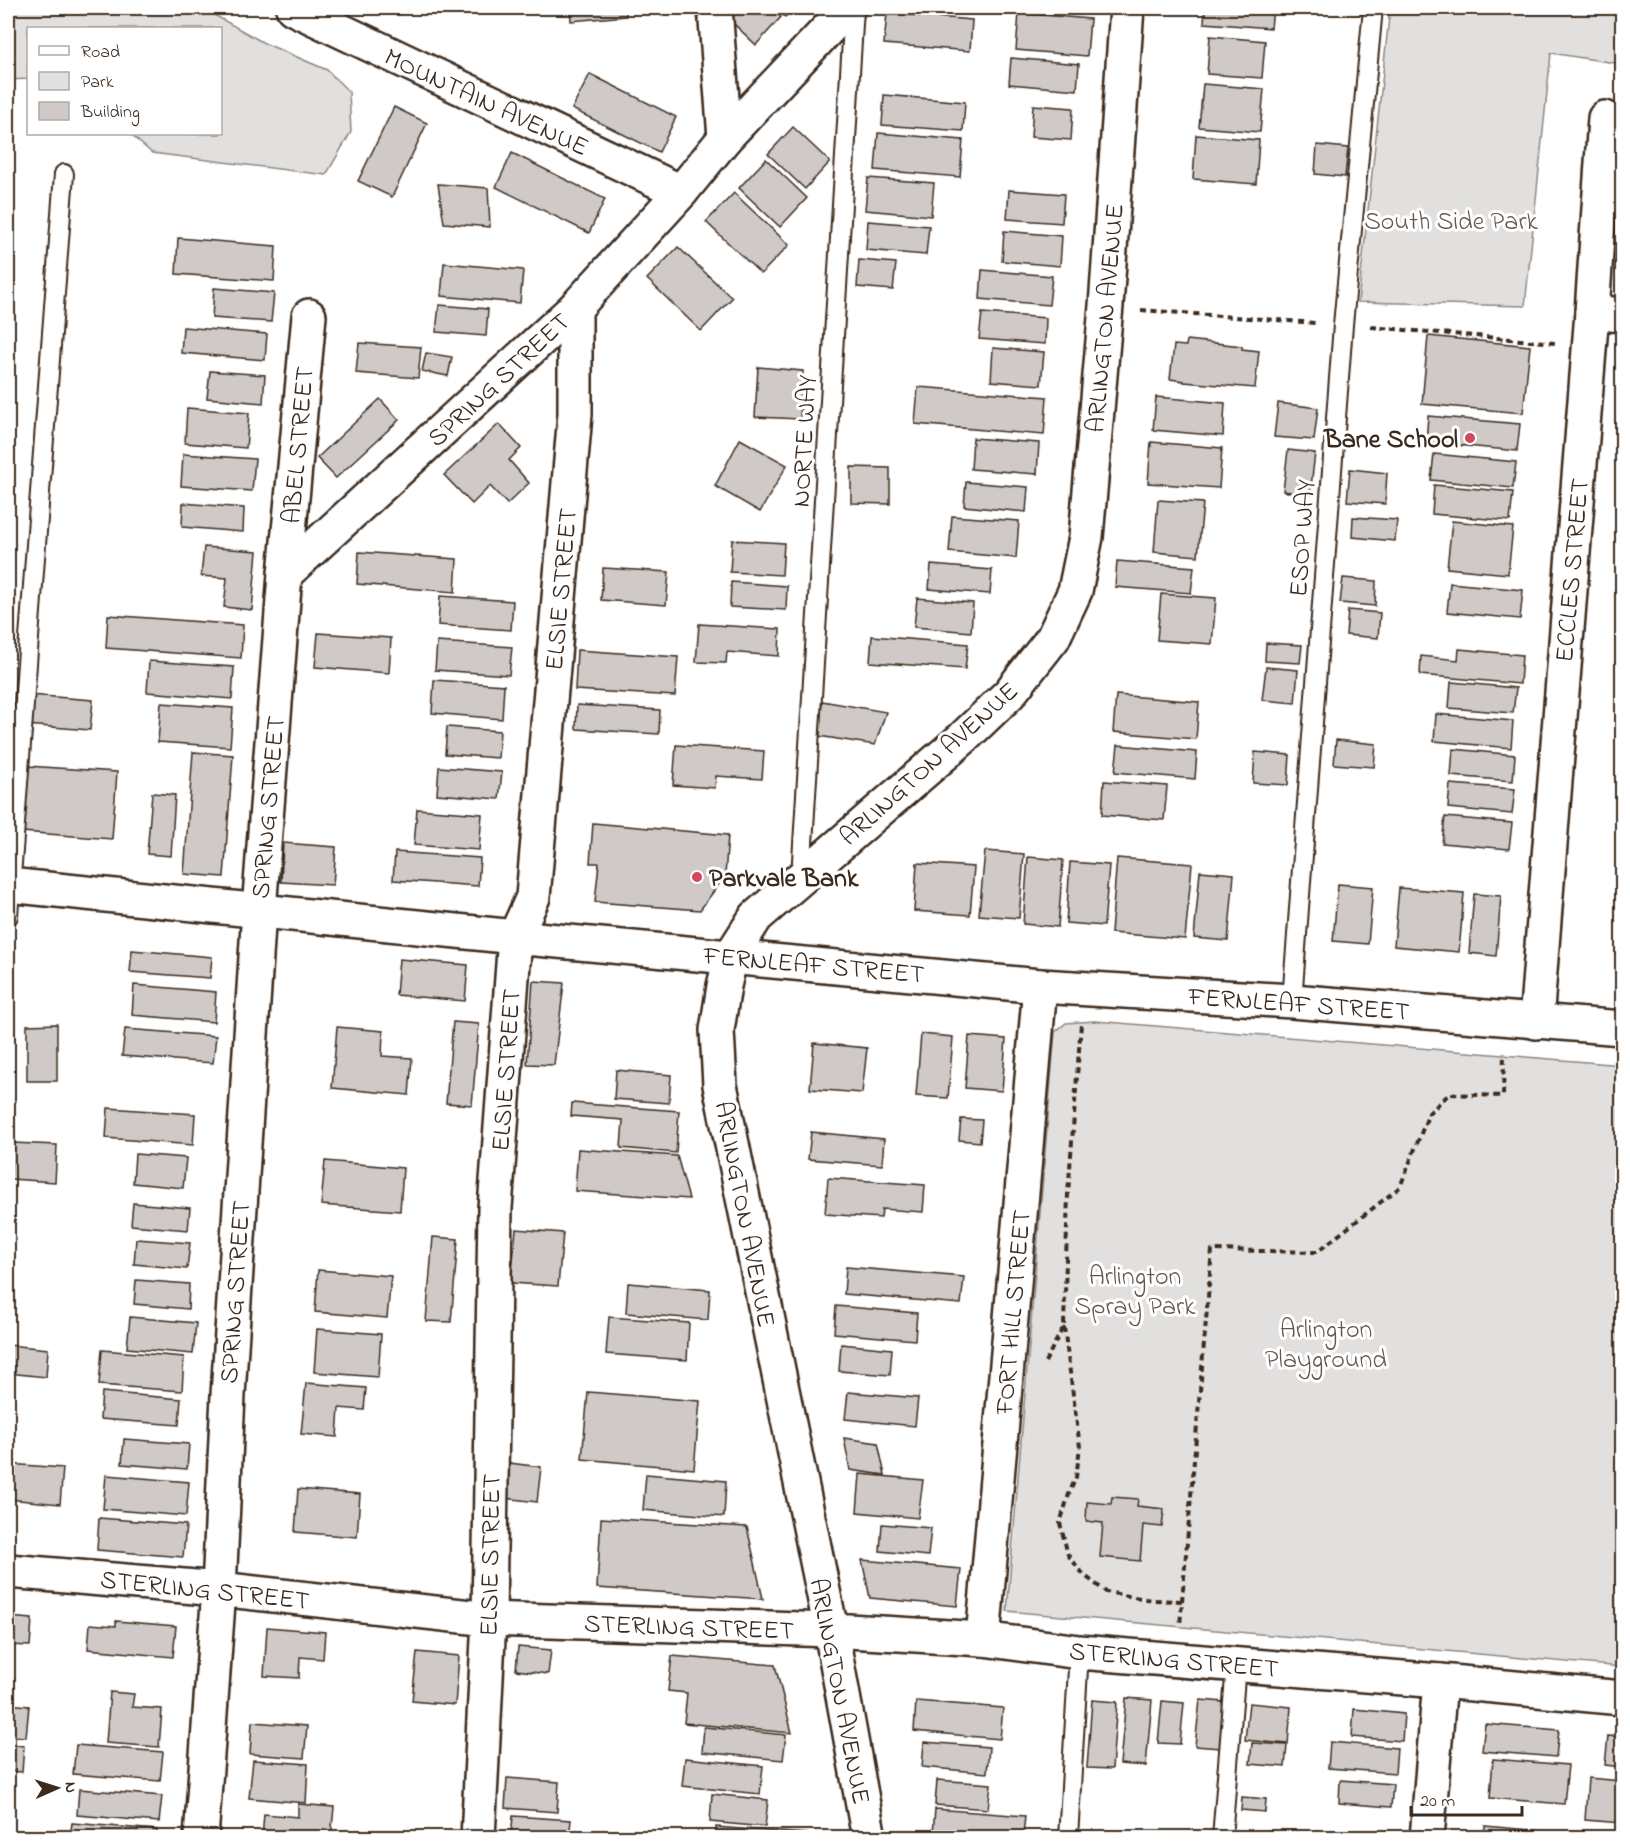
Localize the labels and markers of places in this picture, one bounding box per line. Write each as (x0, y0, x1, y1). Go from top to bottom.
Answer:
place label: Bane School (1323, 422, 1458, 460)
marker: Bane School (1463, 431, 1477, 445)
place label: Parkvale Bank (709, 861, 859, 899)
marker: Parkvale Bank (690, 870, 704, 884)

